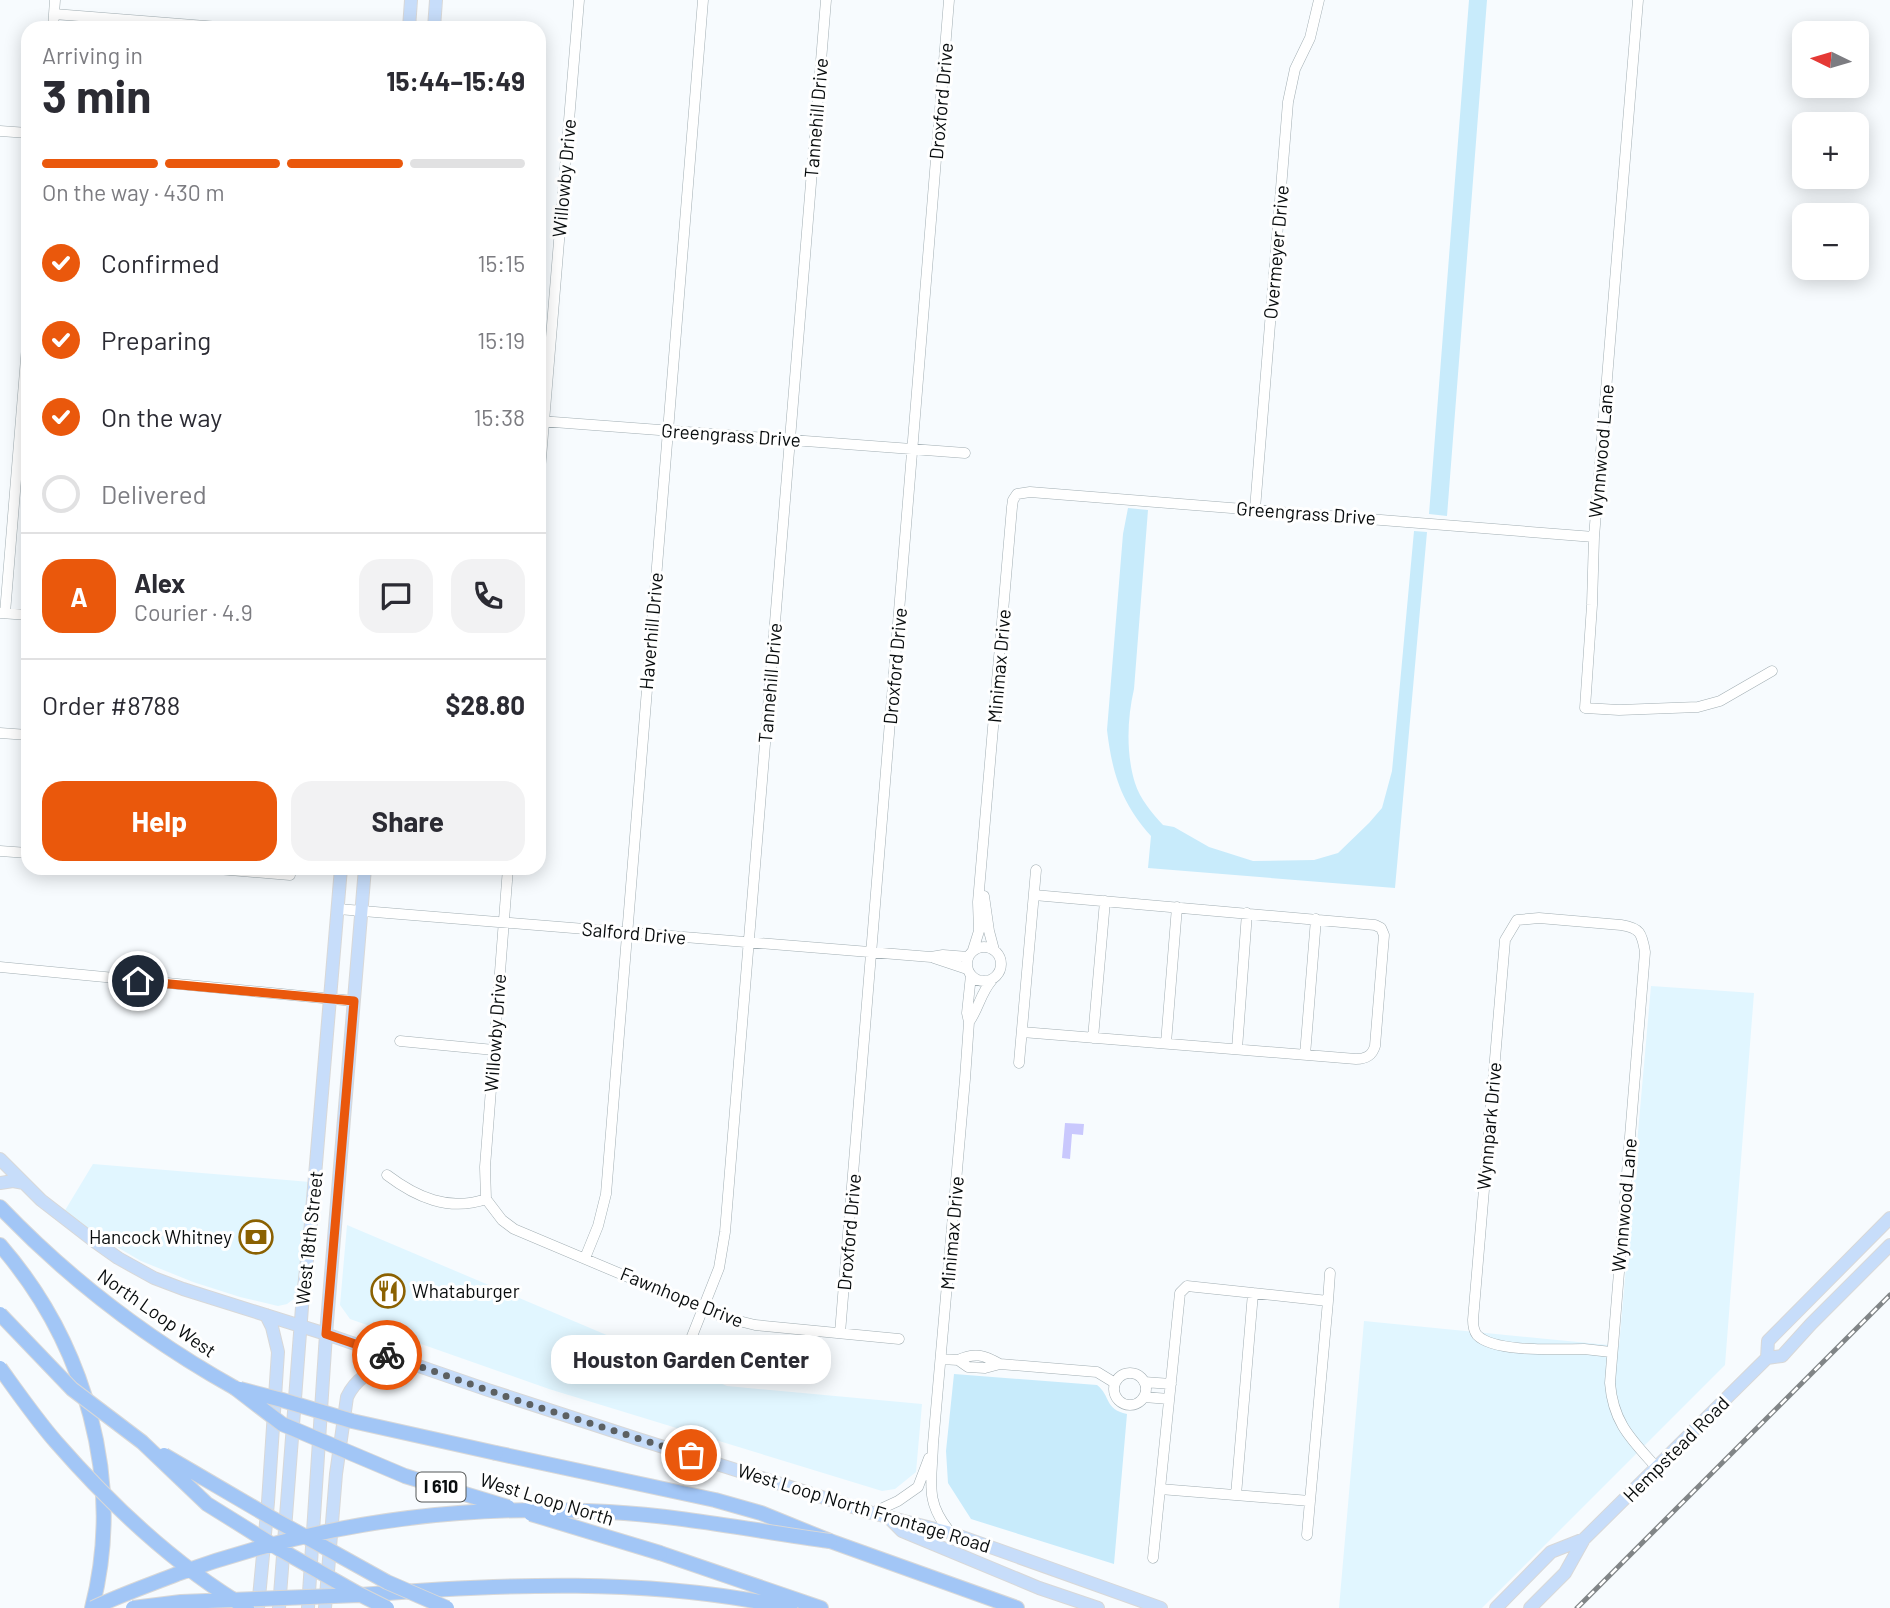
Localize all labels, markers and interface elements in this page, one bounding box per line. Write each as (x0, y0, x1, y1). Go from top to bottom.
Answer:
north arrow (1792, 21, 1869, 98)
map controls (1792, 21, 1869, 280)
text: Arriving in (42, 41, 143, 69)
street label: Droxford Drive (924, 42, 957, 160)
street label: Tannehill Drive (799, 57, 832, 179)
text: 15:44–15:49 (386, 65, 525, 96)
text: 3 min (42, 67, 151, 122)
button: + (1792, 112, 1869, 189)
street label: Willowby Drive (547, 118, 580, 238)
text: On the way · 430 m (42, 178, 224, 206)
street label: Overmeyer Drive (1258, 184, 1293, 320)
button: − (1792, 203, 1869, 280)
icon: check (42, 244, 80, 282)
text: Confirmed (101, 247, 220, 278)
text: 15:15 (477, 249, 525, 277)
icon: check (42, 321, 80, 359)
text: Preparing (101, 324, 211, 355)
text: 15:19 (477, 326, 525, 354)
street label: Wynnwood Lane (1583, 383, 1618, 519)
icon: check (42, 398, 80, 436)
text: On the way (101, 401, 222, 432)
text: 15:38 (474, 403, 525, 431)
street label: Greengrass Drive (660, 418, 802, 451)
text: Delivered (101, 478, 207, 509)
street label: Greengrass Drive (1235, 496, 1377, 529)
button: chat (359, 559, 433, 633)
button: phone (451, 559, 525, 633)
text: Alex (134, 567, 185, 598)
street label: Haverhill Drive (634, 571, 667, 691)
text: A (70, 581, 88, 612)
text: Courier · 4.9 (134, 598, 253, 626)
street label: Droxford Drive (878, 607, 911, 725)
street label: Minimax Drive (982, 608, 1015, 724)
street label: Tannehill Drive (753, 622, 786, 744)
text: Order #8788 (42, 689, 180, 720)
text: $28.80 (446, 689, 525, 720)
button: Help (42, 781, 277, 861)
button: Share (291, 781, 525, 861)
street label: Salford Drive (581, 916, 687, 949)
pin (108, 951, 168, 1011)
icon: home (119, 962, 157, 1000)
street label: Willowby Drive (479, 973, 510, 1093)
street label: Wynnpark Drive (1471, 1061, 1506, 1191)
street label: Wynnwood Lane (1606, 1137, 1641, 1273)
street label: West 18th Street (290, 1170, 327, 1306)
street label: Droxford Drive (832, 1173, 865, 1291)
street label: Minimax Drive (935, 1175, 968, 1291)
bank icon: Hancock Whitney (237, 1218, 275, 1256)
place label: Hancock Whitney (89, 1225, 232, 1248)
street label: Fawnhope Drive (617, 1261, 747, 1332)
street label: North Loop West (94, 1263, 221, 1362)
restaurant icon: Whataburger (369, 1272, 407, 1310)
place label: Whataburger (412, 1279, 520, 1302)
courier (352, 1320, 422, 1390)
icon: bike (368, 1336, 406, 1374)
callout: Houston Garden Center (551, 1336, 831, 1385)
text: Houston Garden Center (573, 1345, 809, 1373)
street label: Hempstead Road (1618, 1391, 1733, 1506)
pin (661, 1425, 721, 1485)
icon: bag (672, 1436, 710, 1474)
street label: West Loop North Frontage Road (735, 1458, 993, 1557)
street label: West Loop North (477, 1467, 617, 1530)
road number: I 610 (416, 1472, 466, 1502)

